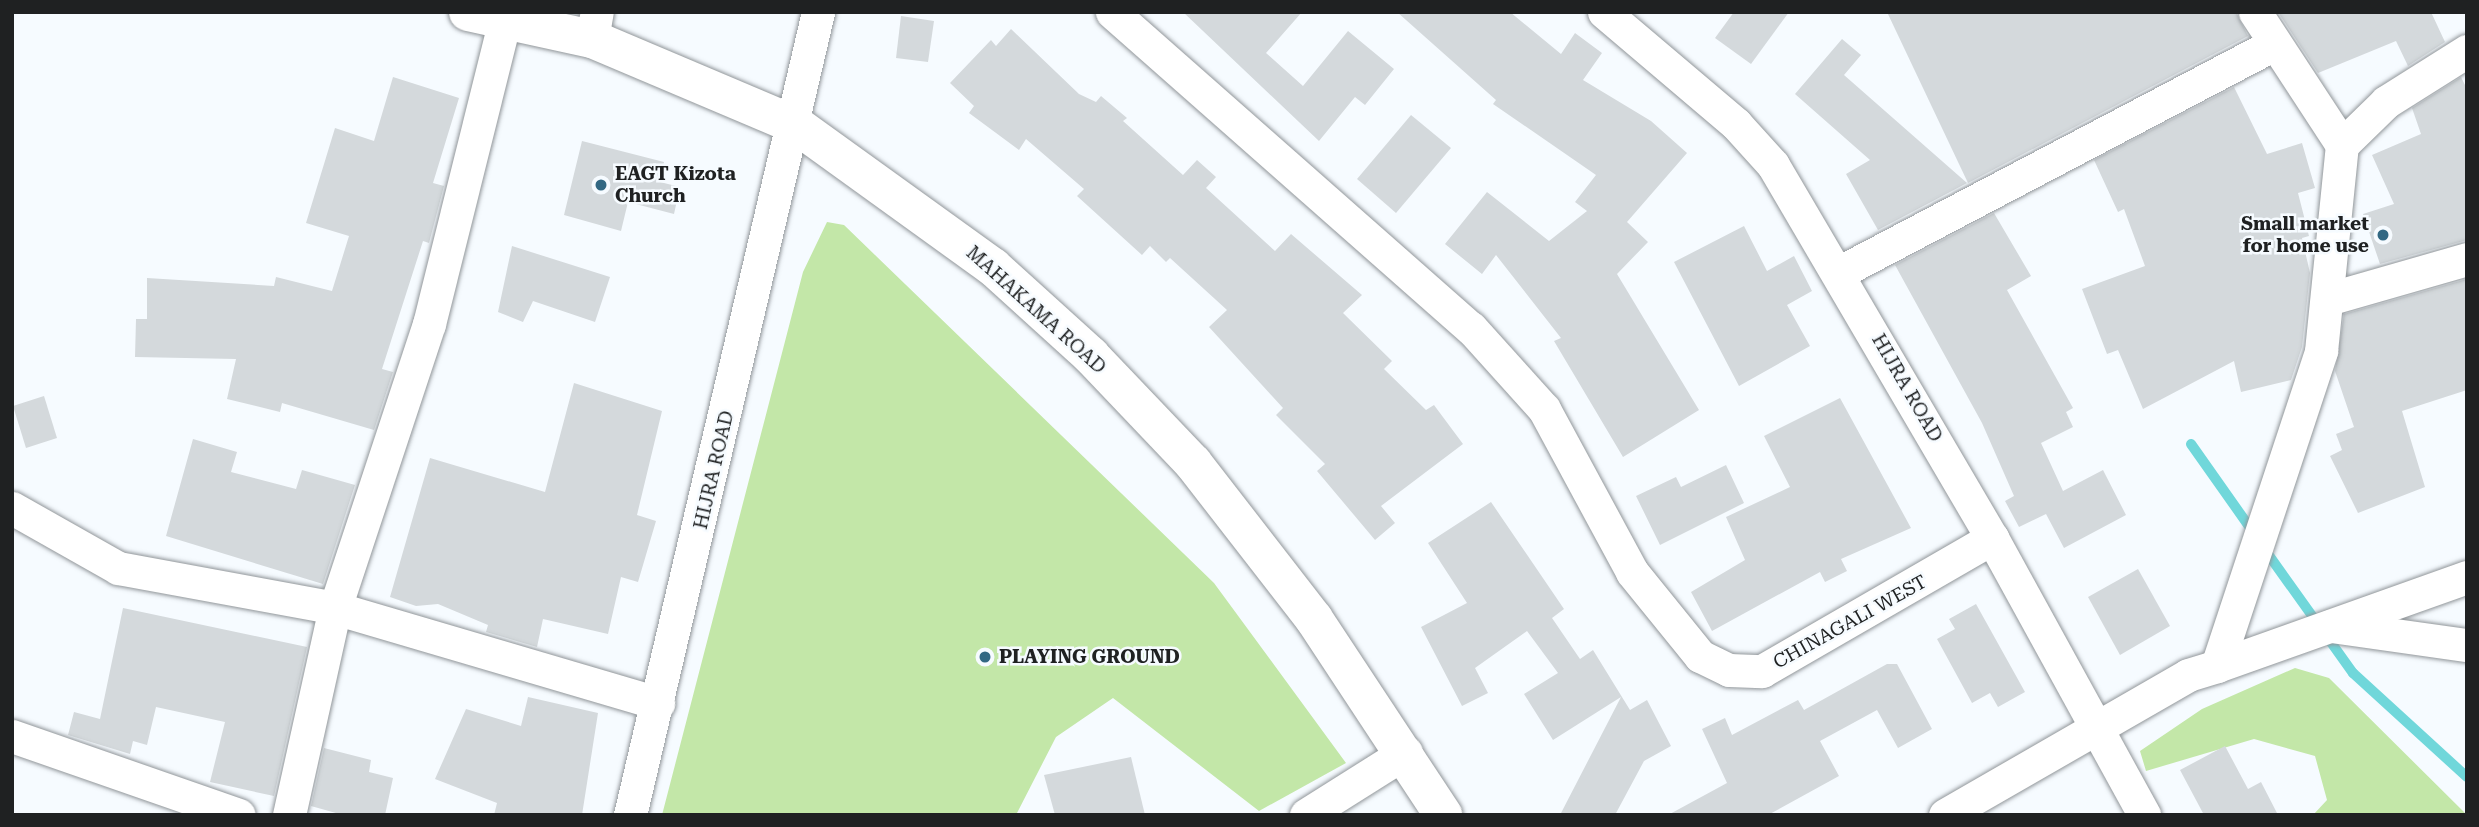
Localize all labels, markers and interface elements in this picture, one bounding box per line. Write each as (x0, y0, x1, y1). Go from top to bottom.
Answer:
place label: EAGT Kizota Church (615, 163, 736, 207)
marker: EAGT Kizota Church (593, 177, 609, 193)
place label: Small market for home use (2241, 213, 2369, 257)
marker: Small market for home use (2375, 227, 2391, 243)
street label: MAHAKAMA ROAD (962, 241, 1110, 379)
street label: HIJRA ROAD (1867, 330, 1947, 446)
street label: HIJRA ROAD (689, 409, 739, 531)
street label: CHINAGALI WEST (1769, 570, 1931, 674)
place label: PLAYING GROUND (999, 646, 1180, 668)
marker: PLAYING GROUND (977, 649, 993, 665)

